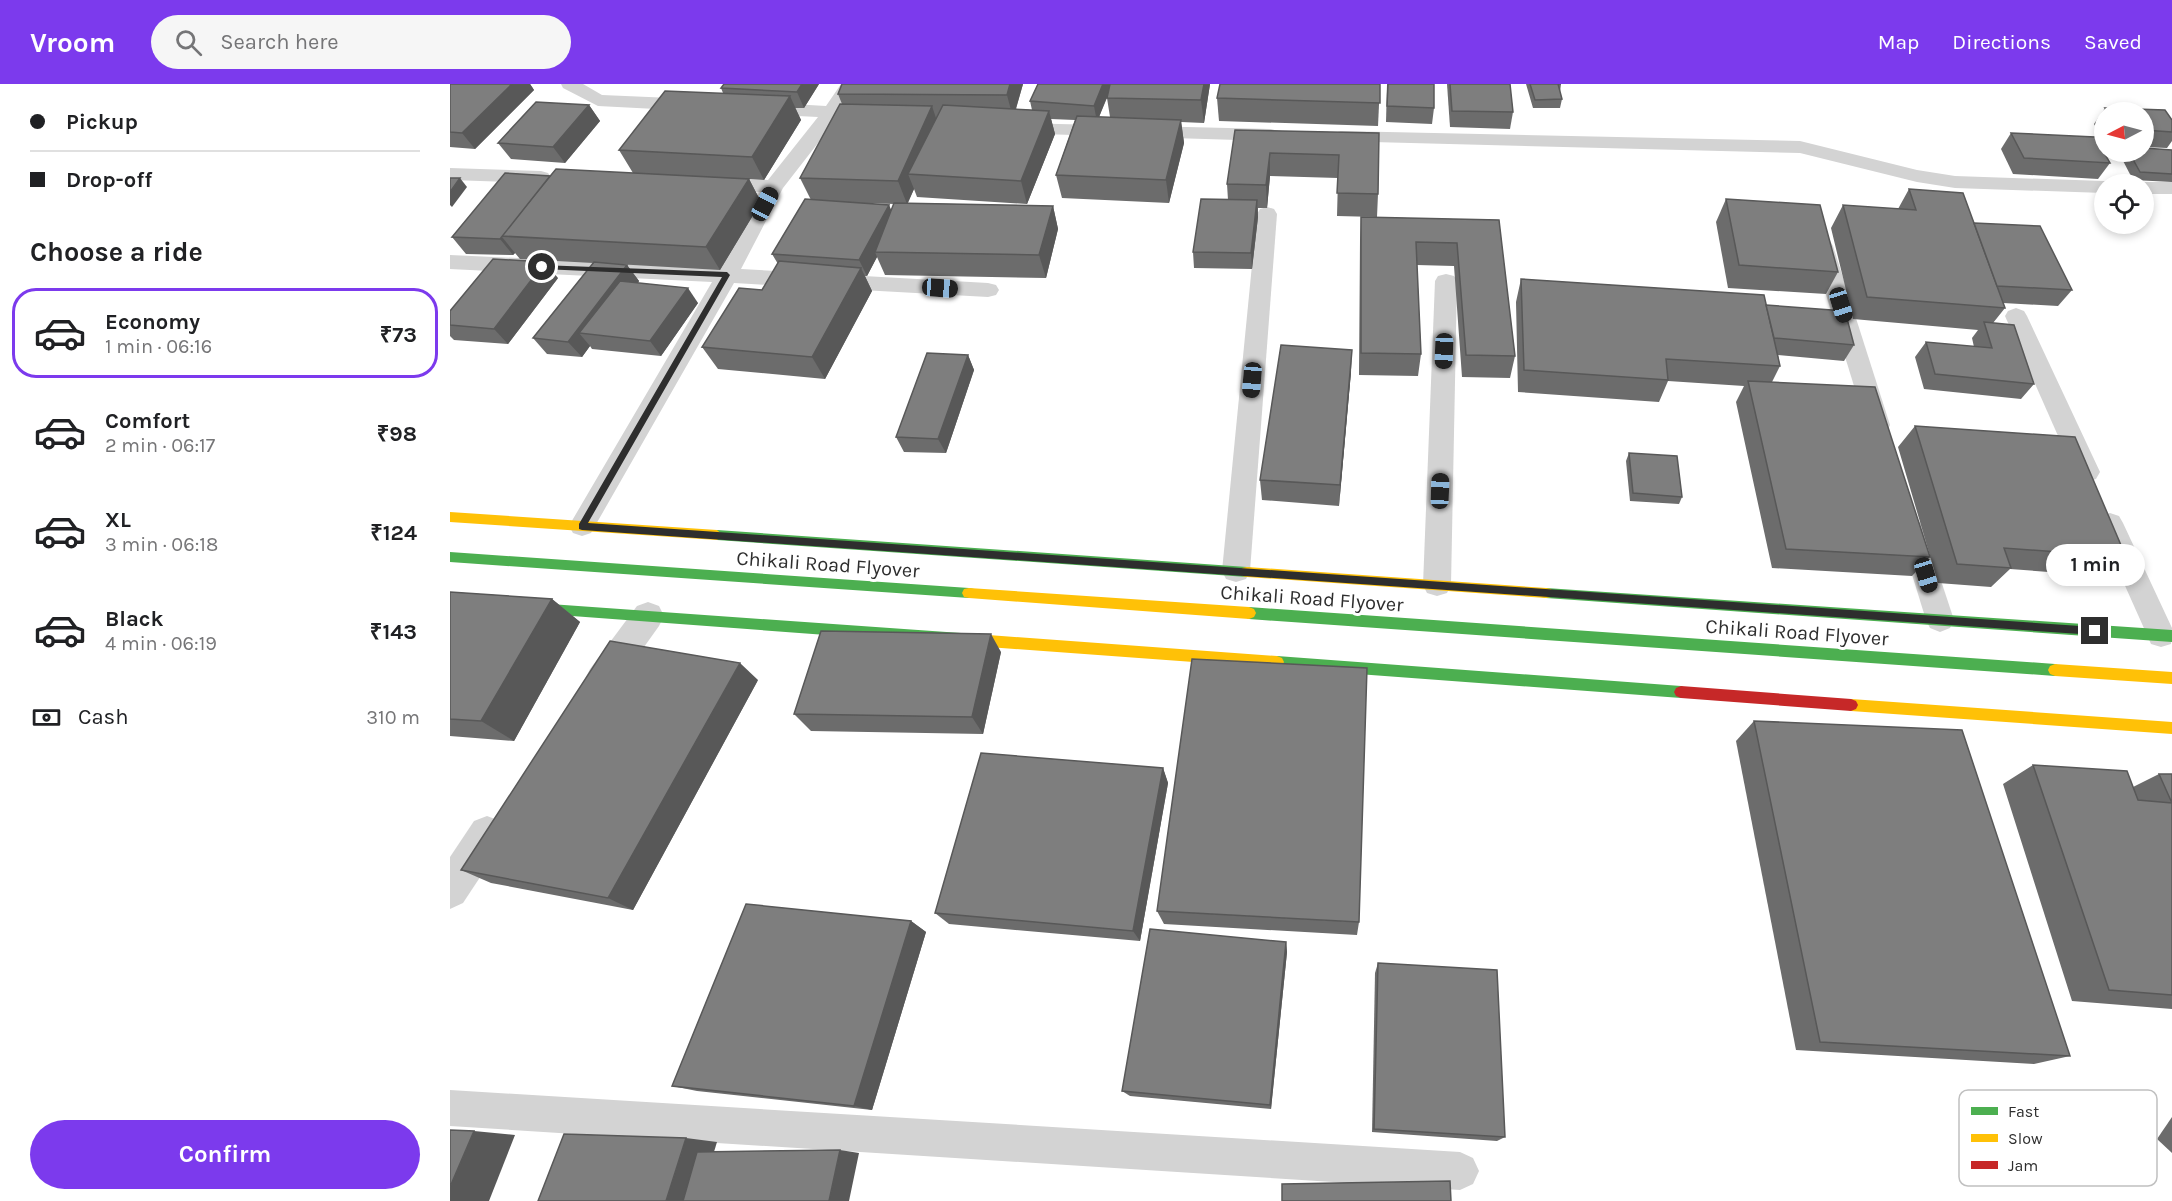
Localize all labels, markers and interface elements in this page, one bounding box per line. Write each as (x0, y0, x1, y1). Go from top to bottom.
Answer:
search box (151, 15, 571, 69)
text: Vroom (30, 26, 115, 59)
icon: search (172, 26, 205, 59)
text: Search here (220, 29, 339, 55)
text: Map (1878, 30, 1919, 54)
text: Directions (1952, 30, 2051, 54)
text: Saved (2084, 30, 2142, 54)
north arrow (2094, 102, 2154, 162)
map controls (2094, 102, 2154, 234)
text: Pickup (66, 109, 138, 135)
text: Drop-off (66, 167, 152, 193)
button: locate (2094, 174, 2154, 234)
car (749, 184, 781, 224)
text: Choose a ride (30, 236, 203, 268)
route start (528, 253, 555, 280)
car (921, 278, 959, 298)
car (1827, 285, 1855, 325)
icon: car (33, 306, 87, 360)
text: Economy (105, 309, 200, 335)
text: ₹73 (380, 322, 417, 348)
car (1434, 333, 1454, 369)
text: 1 min · 06:16 (105, 335, 212, 358)
car (1241, 361, 1263, 399)
icon: car (33, 405, 87, 459)
text: Comfort (105, 408, 190, 434)
text: ₹98 (377, 421, 417, 447)
text: 2 min · 06:17 (105, 434, 215, 457)
car (1430, 473, 1450, 509)
icon: car (33, 504, 87, 558)
text: XL (105, 507, 131, 533)
text: ₹124 (370, 520, 417, 546)
text: 3 min · 06:18 (105, 533, 218, 556)
callout: 1 min (2046, 544, 2144, 586)
street label: Chikali Road Flyover (736, 547, 921, 582)
text: 1 min (2070, 553, 2121, 576)
car (1912, 555, 1940, 595)
street label: Chikali Road Flyover (1220, 581, 1405, 616)
icon: car (33, 603, 87, 657)
text: Black (105, 606, 164, 632)
street label: Chikali Road Flyover (1705, 615, 1890, 650)
route end (2081, 617, 2108, 644)
text: ₹143 (370, 619, 417, 645)
text: 4 min · 06:19 (105, 632, 217, 655)
icon: cash (30, 701, 63, 734)
text: Cash (78, 704, 128, 730)
text: 310 m (366, 706, 420, 729)
legend (1959, 1090, 2157, 1186)
text: Fast (2008, 1102, 2039, 1121)
button: Confirm (30, 1120, 420, 1189)
text: Slow (2008, 1129, 2043, 1148)
text: Jam (2008, 1156, 2038, 1175)

